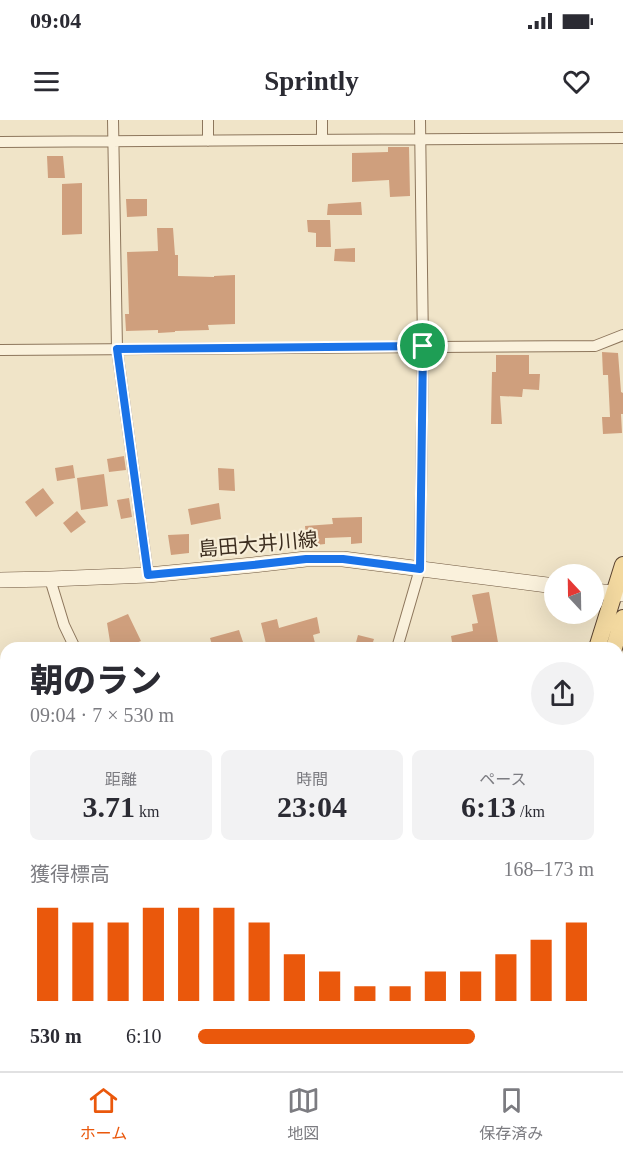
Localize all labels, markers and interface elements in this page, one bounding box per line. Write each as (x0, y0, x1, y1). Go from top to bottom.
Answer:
text: 09:04 (30, 8, 81, 33)
icon: menu (30, 65, 63, 98)
icon: heart (560, 65, 593, 98)
text: Sprintly (264, 66, 359, 96)
pin (397, 320, 448, 371)
icon: arrive (406, 329, 439, 362)
street label: 島田大井川線 (197, 528, 319, 560)
north arrow (544, 564, 604, 624)
map controls (544, 564, 604, 624)
button: share (531, 662, 594, 725)
text: 朝のラン (30, 663, 162, 699)
text: 09:04 · 7 × 530 m (30, 704, 174, 726)
text: 距離 (105, 771, 137, 788)
text: 時間 (296, 771, 328, 788)
text: ペース (479, 771, 527, 788)
text: 3.71 (83, 790, 135, 823)
text: 23:04 (277, 790, 347, 823)
text: 6:13 (461, 790, 516, 823)
text: km (135, 803, 159, 820)
text: /km (516, 803, 545, 820)
text: 168–173 m (503, 858, 594, 880)
text: 獲得標高 (30, 863, 110, 885)
text: 530 m (30, 1025, 82, 1047)
text: 6:10 (126, 1025, 162, 1047)
tab: ホーム (80, 1084, 127, 1144)
tab: 地図 (287, 1084, 320, 1144)
tab: 保存済み (479, 1084, 543, 1144)

